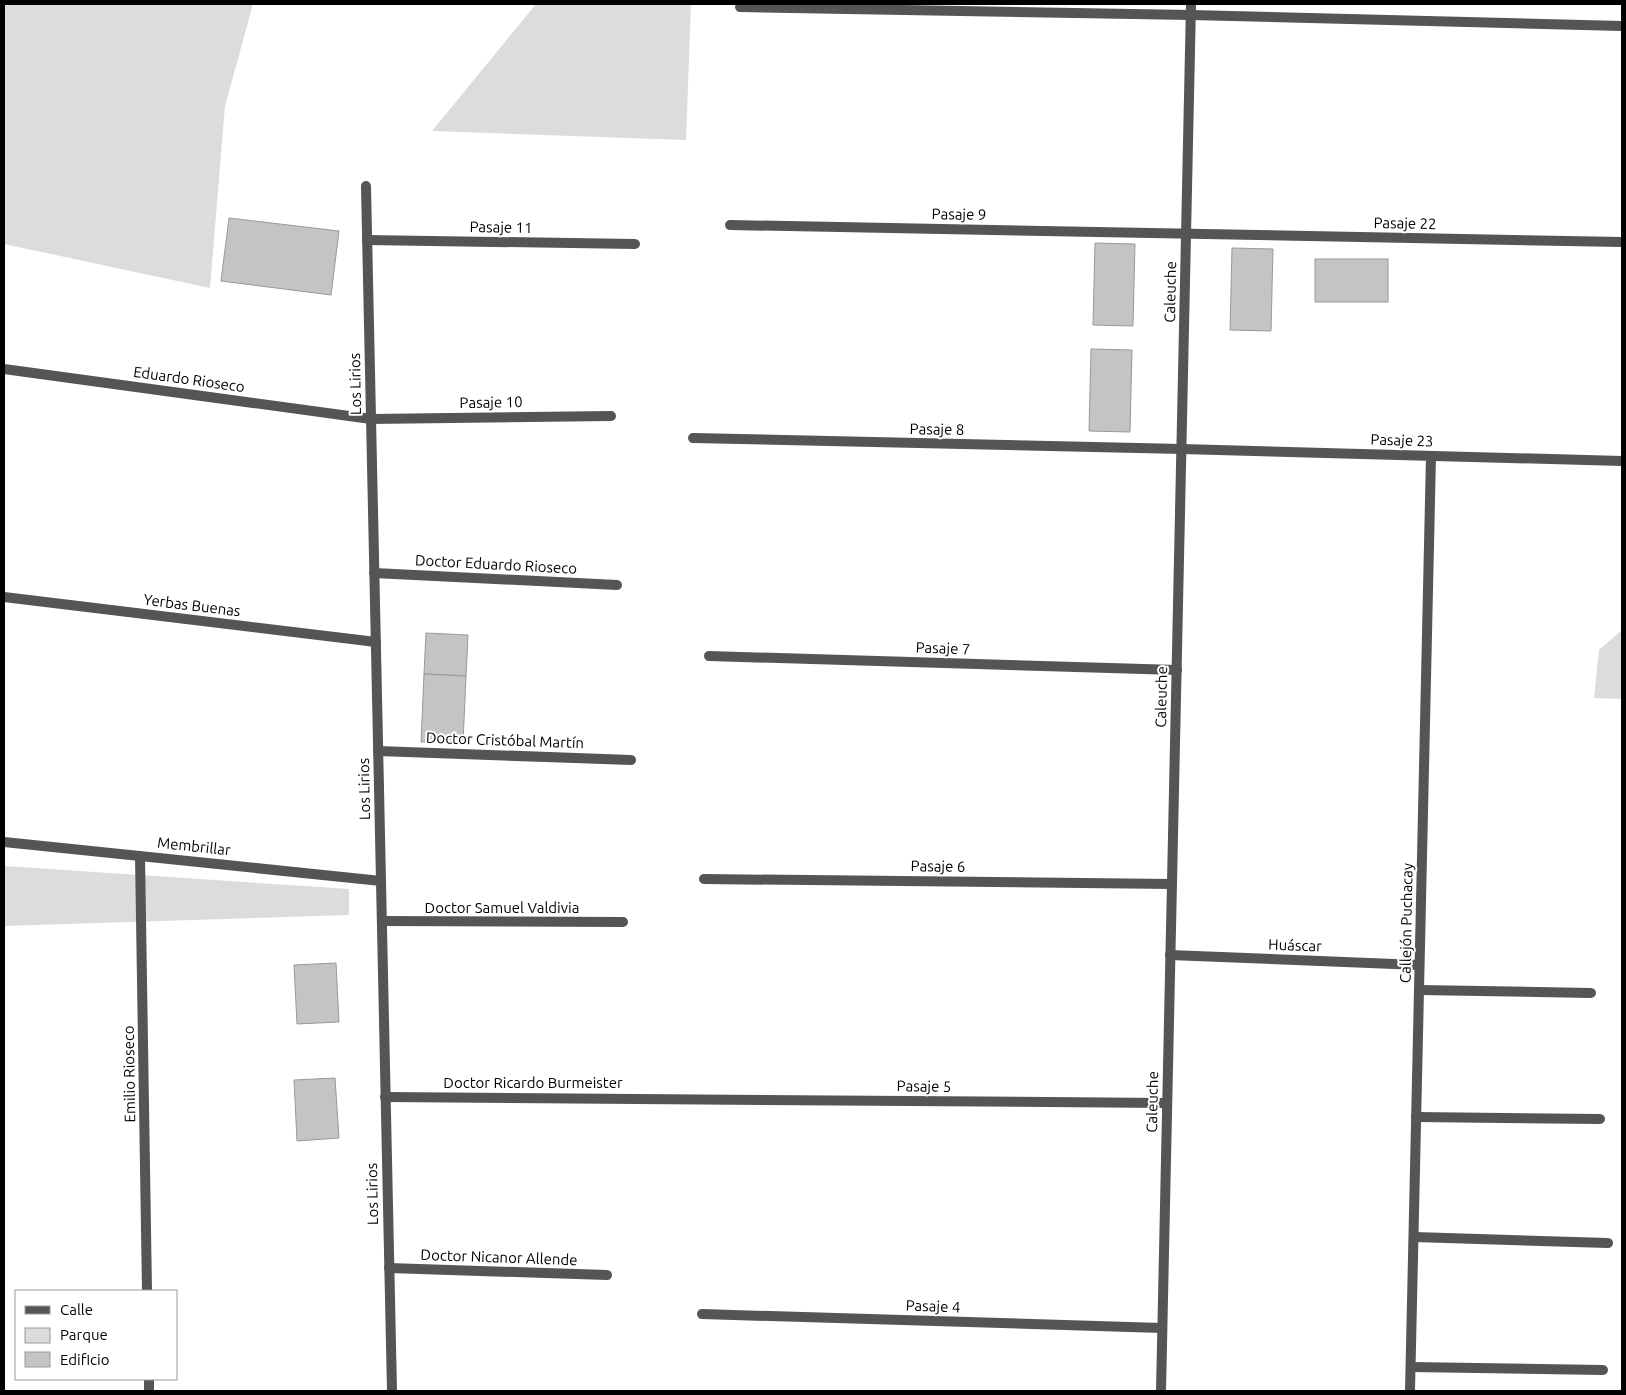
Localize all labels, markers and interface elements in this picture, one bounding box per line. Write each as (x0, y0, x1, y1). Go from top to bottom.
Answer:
street label: Pasaje 9 (932, 205, 986, 223)
street label: Pasaje 22 (1373, 214, 1437, 232)
street label: Pasaje 11 (469, 218, 533, 236)
street label: Caleuche (1161, 261, 1179, 323)
street label: Los Lirios (346, 353, 364, 415)
street label: Eduardo Rioseco (132, 363, 246, 395)
street label: Pasaje 10 (459, 393, 523, 411)
street label: Pasaje 8 (910, 420, 964, 438)
street label: Pasaje 23 (1370, 430, 1434, 450)
street label: Doctor Eduardo Rioseco (414, 551, 578, 577)
street label: Yerbas Buenas (143, 591, 241, 619)
street label: Pasaje 7 (915, 639, 971, 657)
street label: Caleuche (1152, 666, 1170, 728)
street label: Doctor Cristóbal Martín (426, 729, 584, 751)
street label: Los Lirios (355, 758, 373, 820)
street label: Membrillar (156, 834, 232, 858)
street label: Pasaje 6 (911, 857, 965, 875)
street label: Callejón Puchacay (1396, 863, 1416, 983)
street label: Doctor Samuel Valdivia (425, 899, 579, 916)
street label: Huáscar (1268, 936, 1322, 954)
street label: Emilio Rioseco (120, 1025, 138, 1123)
street label: Caleuche (1143, 1071, 1161, 1133)
street label: Doctor Ricardo Burmeister (443, 1074, 623, 1091)
street label: Pasaje 5 (897, 1077, 951, 1095)
street label: Los Lirios (363, 1163, 381, 1225)
street label: Doctor Nicanor Allende (420, 1246, 578, 1268)
legend (15, 1290, 178, 1380)
street label: Pasaje 4 (905, 1297, 961, 1315)
text: Calle (60, 1301, 93, 1318)
text: Parque (60, 1326, 108, 1343)
text: Edificio (60, 1351, 109, 1368)

